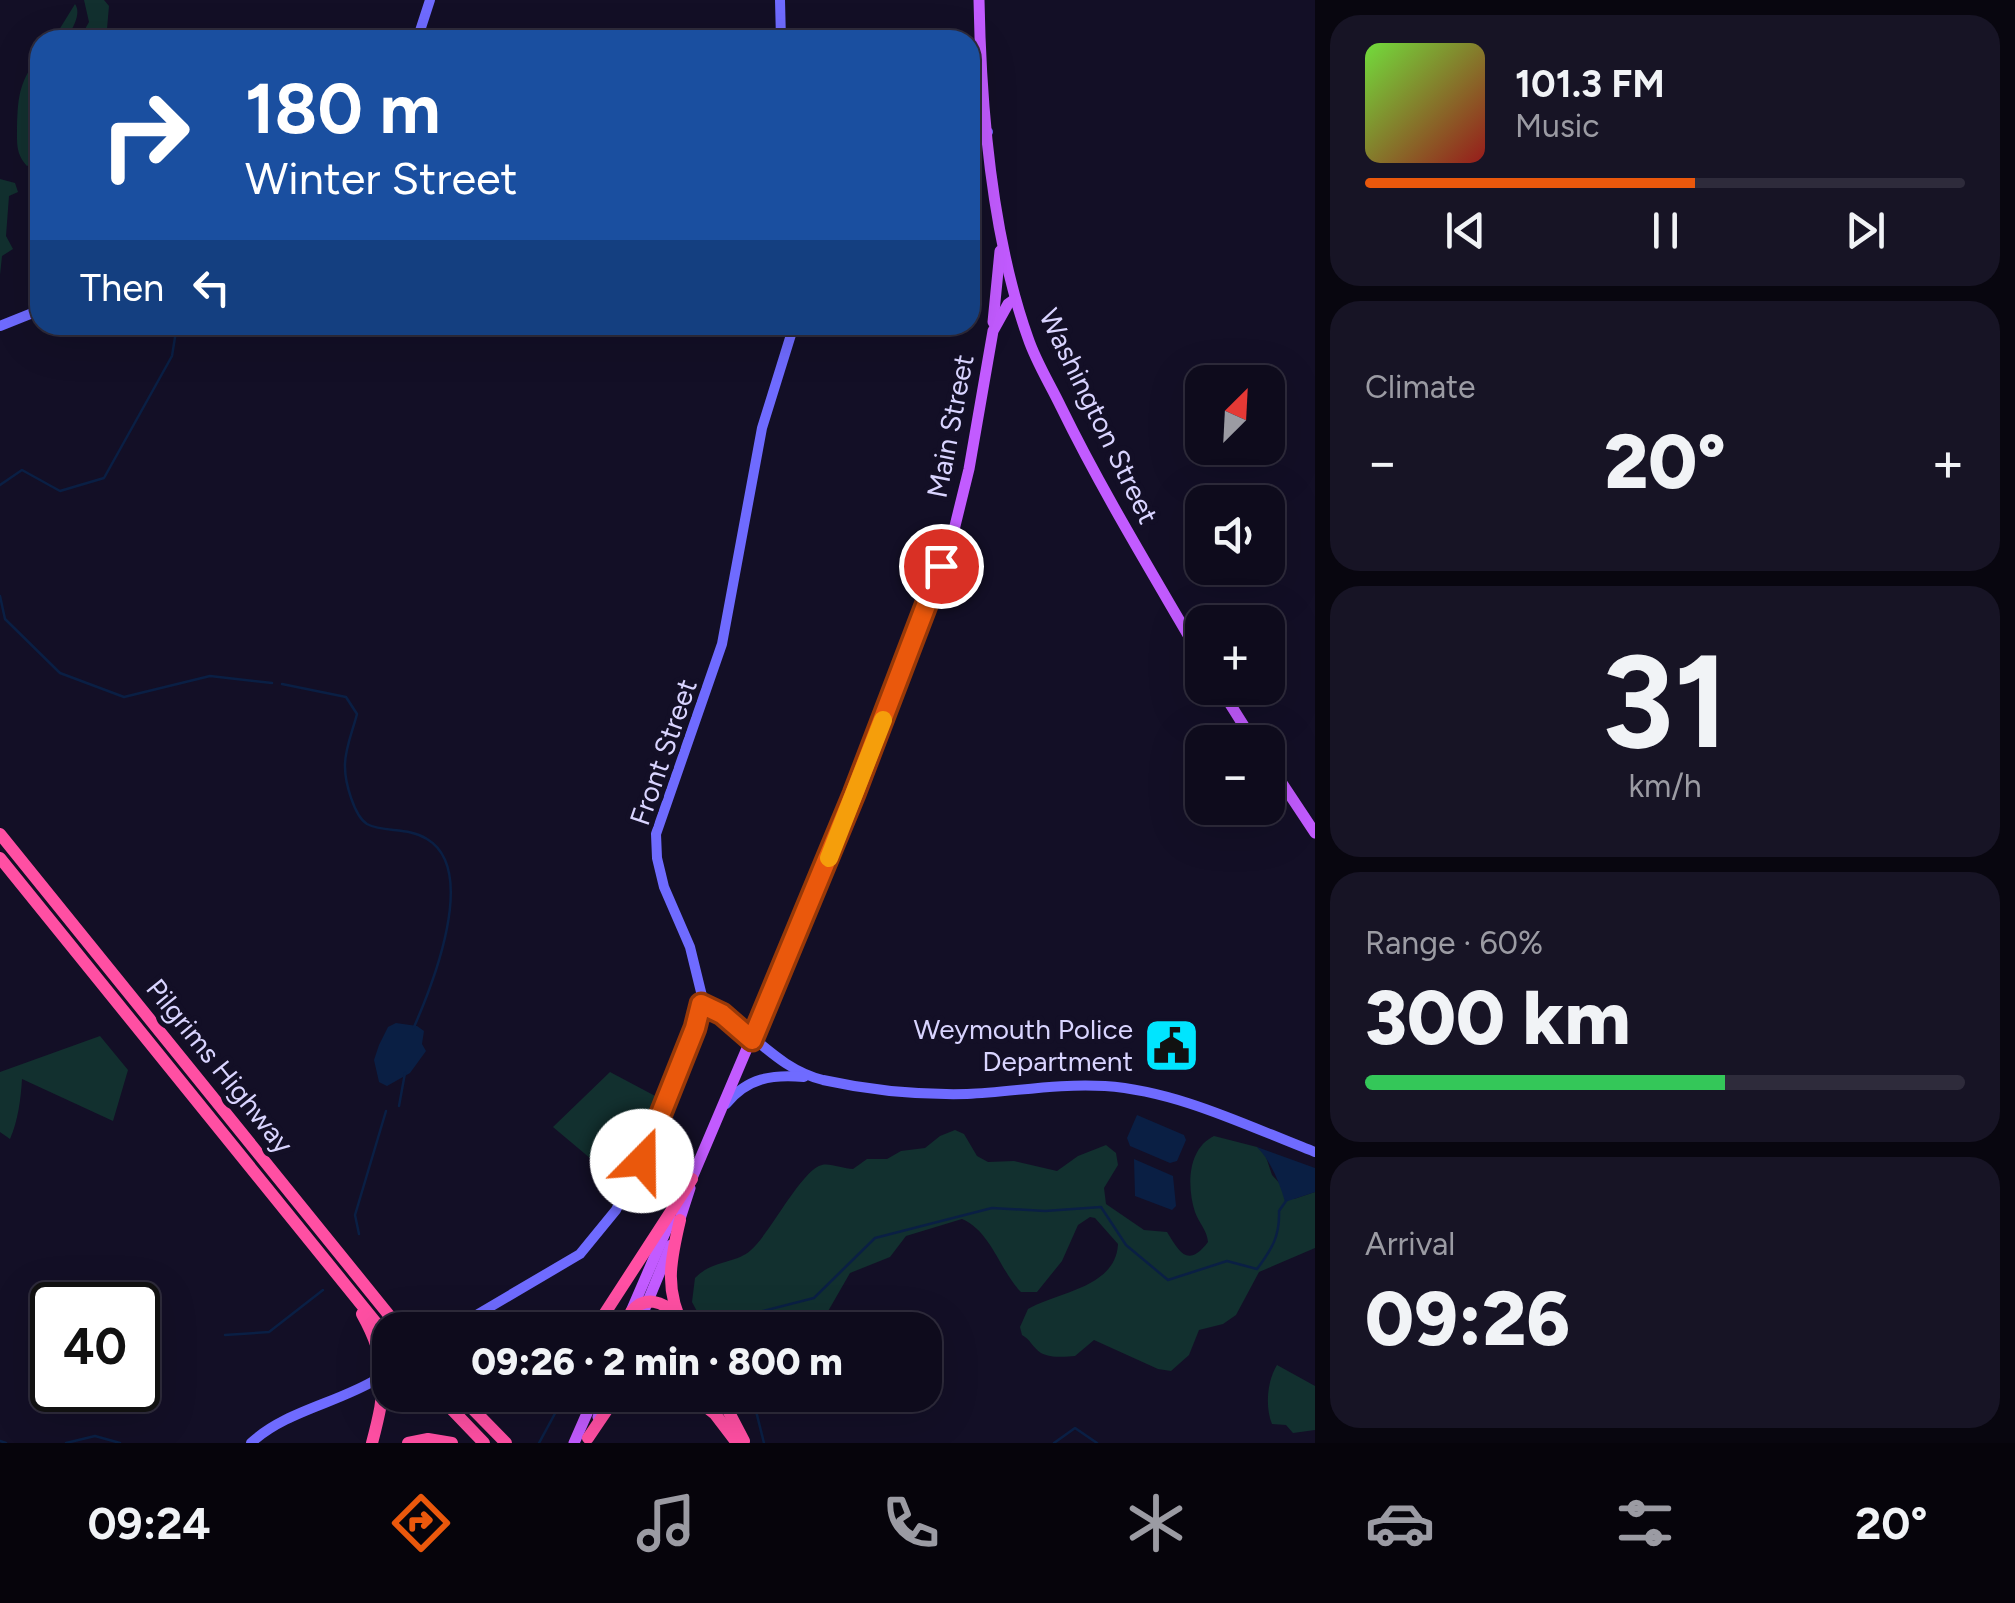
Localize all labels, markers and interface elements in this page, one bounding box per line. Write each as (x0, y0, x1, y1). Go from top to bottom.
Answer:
text: 101.3 FM (1515, 61, 1665, 107)
text: 180 m (245, 66, 440, 151)
icon: right (80, 70, 210, 200)
text: Music (1515, 107, 1600, 145)
text: Winter Street (245, 151, 518, 205)
icon: previous (1438, 203, 1493, 258)
icon: pause (1638, 203, 1693, 258)
icon: next (1838, 203, 1893, 258)
icon: left (184, 260, 239, 315)
text: Then (80, 265, 164, 311)
street label: Washington Street (1032, 303, 1166, 529)
street label: Main Street (919, 351, 981, 501)
north arrow (1185, 365, 1285, 465)
map controls (1185, 365, 1285, 825)
text: Climate (1365, 368, 1476, 406)
text: 20° (1604, 417, 1726, 507)
text: − (1365, 429, 1399, 495)
text: + (1931, 429, 1965, 495)
button: sound (1185, 485, 1285, 585)
pin (899, 524, 984, 609)
icon: arrive (914, 539, 969, 594)
button: + (1185, 605, 1285, 705)
text: 31 (1601, 624, 1729, 780)
street label: Front Street (622, 675, 704, 829)
button: − (1185, 725, 1285, 825)
text: km/h (1628, 767, 1702, 805)
text: Range · 60% (1365, 924, 1543, 962)
street label: Pilgrims Highway (139, 972, 301, 1160)
text: 300 km (1365, 973, 1631, 1063)
place label: Weymouth Police Department (914, 1012, 1133, 1078)
public building icon: Weymouth Police Department (1142, 1015, 1202, 1075)
position arrow (590, 1109, 694, 1213)
text: Arrival (1365, 1225, 1455, 1263)
text: 09:26 (1365, 1274, 1570, 1364)
speed limit sign: 40 (30, 1282, 160, 1412)
text: 09:26 · 2 min · 800 m (471, 1339, 843, 1385)
icon: directions (386, 1488, 456, 1558)
icon: music (631, 1488, 701, 1558)
icon: phone (876, 1488, 946, 1558)
icon: climate (1121, 1488, 1191, 1558)
icon: car (1365, 1488, 1435, 1558)
icon: filters (1610, 1488, 1680, 1558)
text: 09:24 (87, 1496, 211, 1550)
text: 20° (1855, 1496, 1928, 1550)

